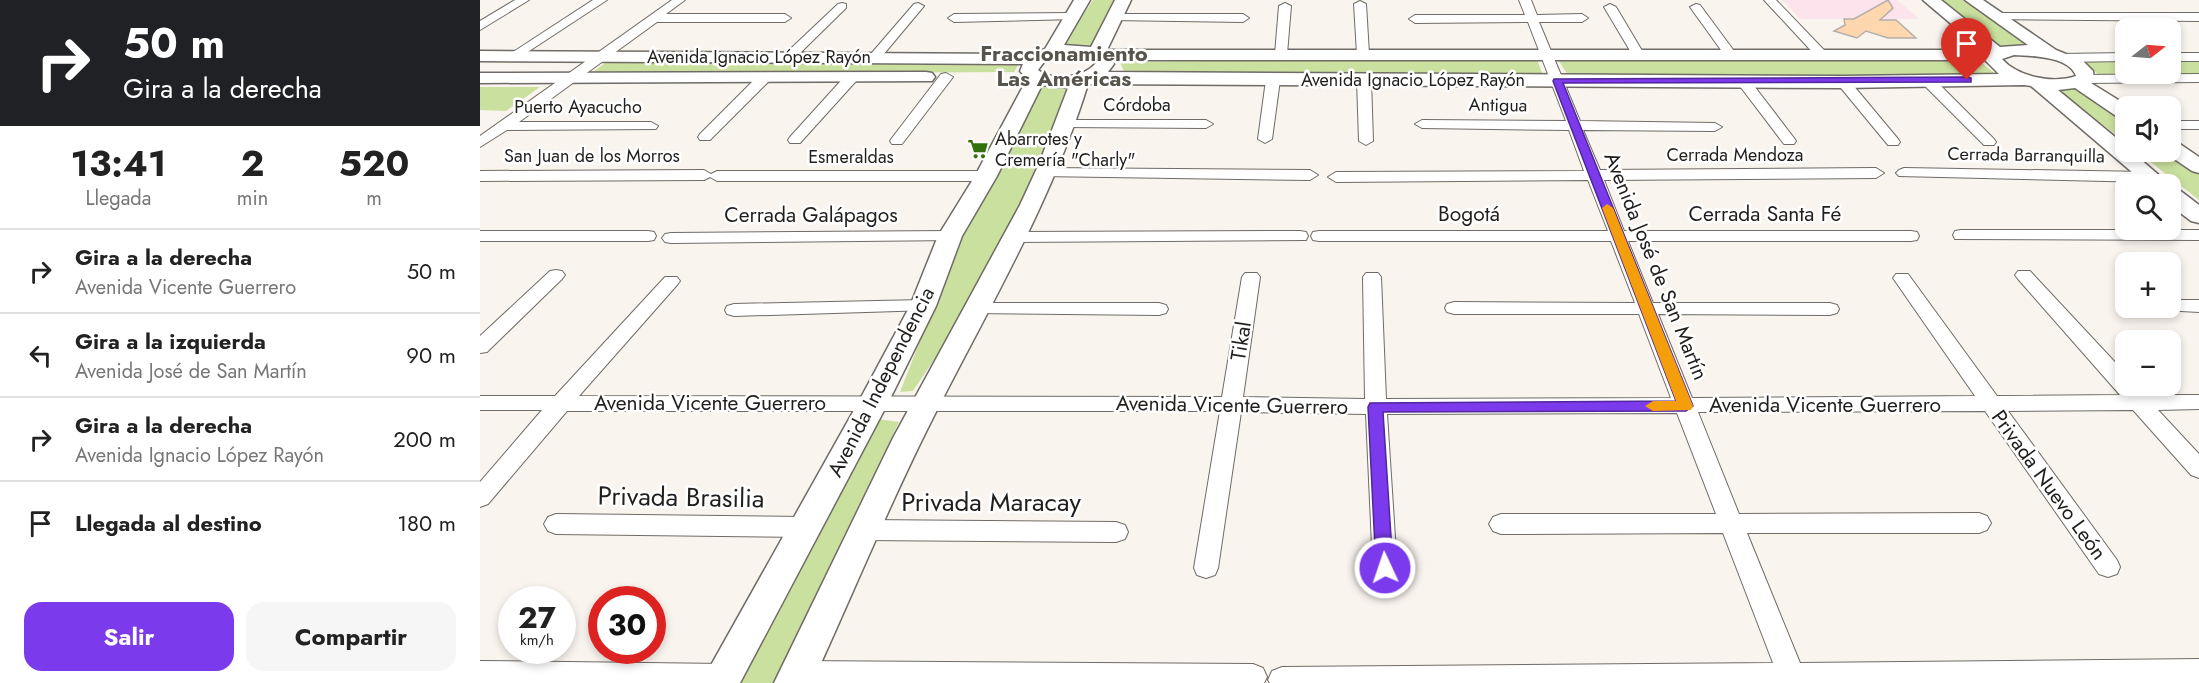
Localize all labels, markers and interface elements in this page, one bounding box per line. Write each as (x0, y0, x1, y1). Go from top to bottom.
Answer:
text: 50 m (123, 13, 225, 74)
pin (1941, 18, 1992, 80)
north arrow (2115, 18, 2181, 84)
map controls (2115, 18, 2181, 396)
icon: right (24, 24, 102, 102)
icon: arrive (1950, 27, 1983, 60)
district label: Fraccionamiento Las Américas (980, 37, 1148, 94)
street label: Avenida Ignacio López Rayón (647, 44, 871, 70)
street label: Avenida Ignacio López Rayón (1301, 67, 1525, 93)
text: Gira a la derecha (123, 69, 322, 108)
street label: Antigua (1468, 91, 1528, 119)
street label: Córdoba (1103, 92, 1171, 118)
street label: Puerto Ayacucho (514, 94, 642, 120)
button: sound (2115, 96, 2181, 162)
place label: Abarrotes y Cremería "Charly" (995, 126, 1136, 173)
text: 13:41 (71, 137, 166, 189)
text: 2 (241, 137, 264, 189)
text: 520 (339, 137, 409, 189)
supermarket icon: Abarrotes y Cremería "Charly" (966, 137, 990, 161)
street label: Cerrada Barranquilla (1947, 141, 2105, 169)
street label: Cerrada Mendoza (1667, 142, 1803, 168)
street label: San Juan de los Morros (504, 143, 680, 169)
street label: Esmeraldas (808, 144, 894, 170)
street label: Avenida José de San Martín (1597, 148, 1715, 384)
button: search (2115, 174, 2181, 240)
text: Llegada (85, 184, 151, 213)
text: min (237, 184, 268, 213)
text: m (366, 184, 382, 213)
street label: Bogotá (1438, 199, 1500, 229)
street label: Cerrada Santa Fé (1689, 199, 1842, 229)
street label: Cerrada Galápagos (724, 200, 898, 230)
text: Gira a la derecha (75, 241, 252, 273)
button: + (2115, 252, 2181, 318)
icon: right (24, 255, 57, 288)
text: 50 m (407, 255, 456, 287)
text: Avenida Vicente Guerrero (75, 273, 296, 302)
street label: Avenida Independencia (820, 282, 942, 482)
street label: Tikal (1223, 319, 1259, 363)
text: Gira a la izquierda (75, 325, 266, 357)
button: − (2115, 330, 2181, 396)
icon: left (24, 339, 57, 372)
text: 90 m (406, 339, 456, 371)
text: Avenida José de San Martín (75, 357, 307, 386)
street label: Avenida Vicente Guerrero (594, 388, 826, 418)
street label: Avenida Vicente Guerrero (1116, 388, 1348, 422)
street label: Avenida Vicente Guerrero (1709, 390, 1941, 420)
street label: Privada Nuevo León (1984, 404, 2114, 566)
text: Gira a la derecha (75, 409, 252, 441)
icon: right (24, 423, 57, 456)
text: 200 m (393, 423, 456, 455)
text: Avenida Ignacio López Rayón (75, 441, 324, 470)
street label: Privada Brasilia (597, 477, 765, 517)
street label: Privada Maracay (901, 483, 1081, 521)
icon: arrive (24, 507, 57, 540)
text: Llegada al destino (75, 507, 262, 539)
text: 180 m (397, 507, 456, 539)
position arrow (1353, 536, 1417, 600)
speed limit sign: 30 (588, 586, 666, 664)
text: 27 (518, 596, 556, 639)
button: Salir (24, 602, 234, 671)
button: Compartir (246, 602, 456, 671)
text: km/h (520, 629, 554, 651)

